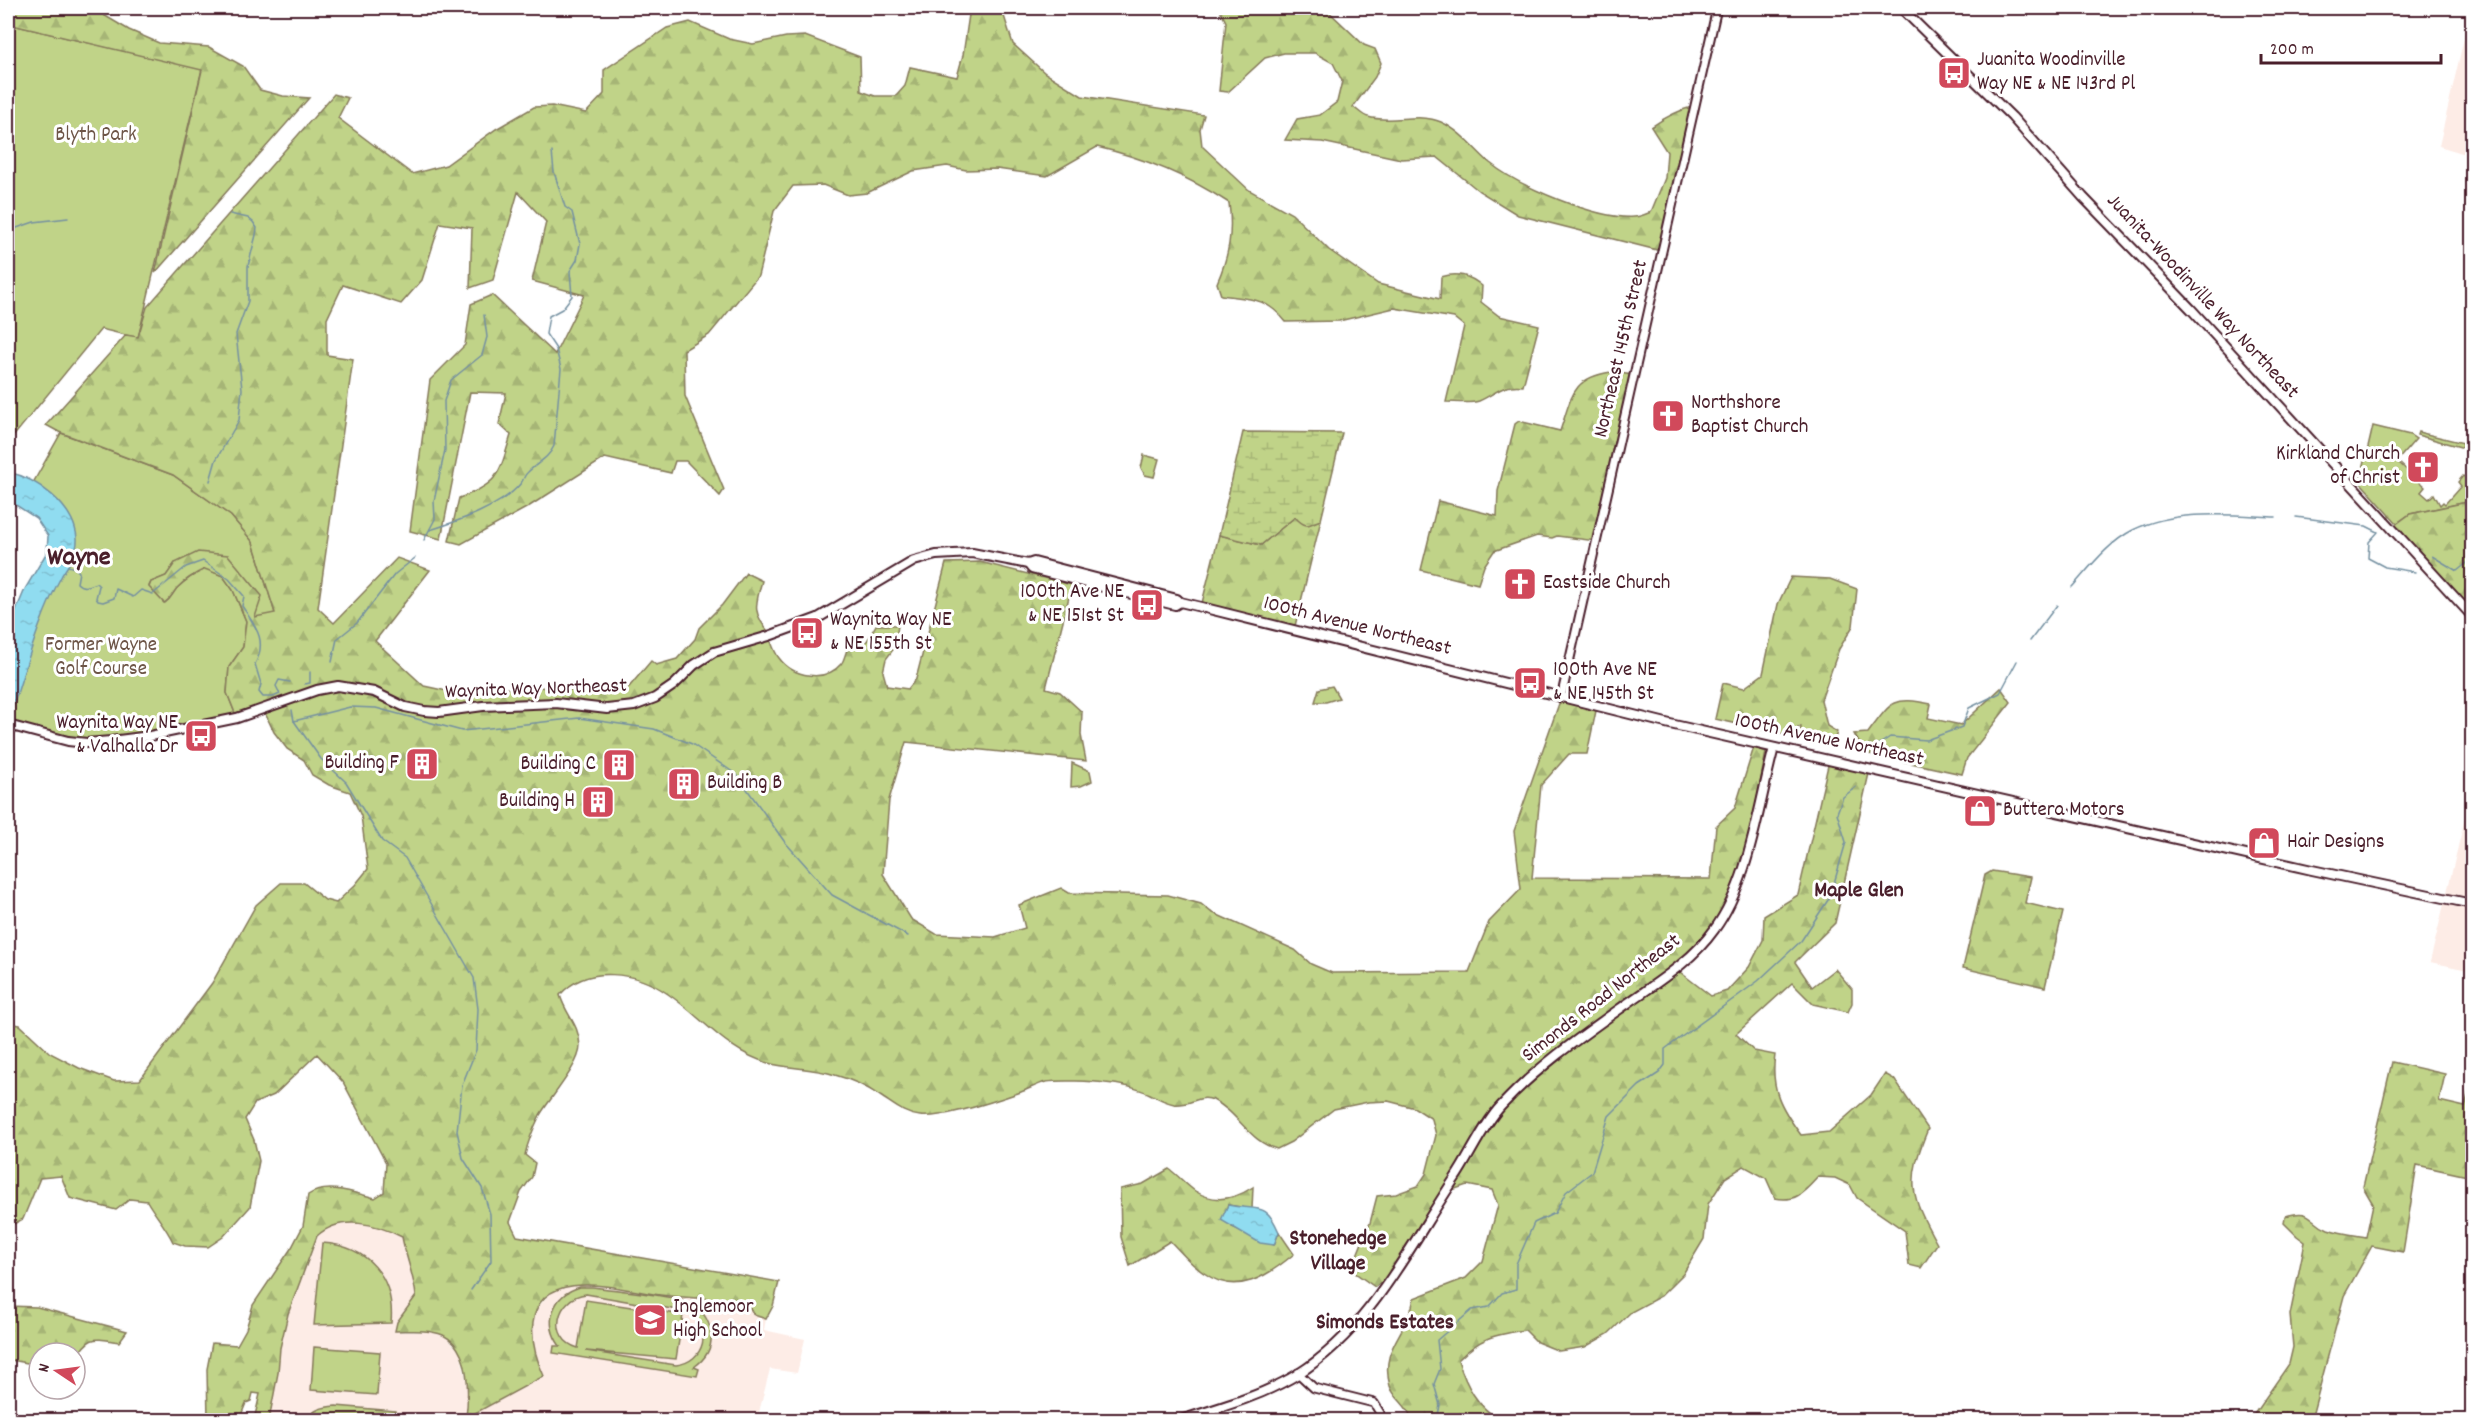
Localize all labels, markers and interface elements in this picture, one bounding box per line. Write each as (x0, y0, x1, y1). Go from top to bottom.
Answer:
scale bar (2261, 27, 2441, 65)
text: 200 m (2270, 38, 2314, 63)
place label: Juanita Woodinville Way NE & NE 143rd Pl (1977, 46, 2135, 100)
bus stop icon: Juanita Woodinville Way NE & NE 143rd Pl (1936, 55, 1972, 91)
park label: Blyth Park (55, 121, 137, 151)
street label: Juanita-Woodinville Way Northeast (2098, 188, 2306, 407)
street label: Northeast 145th Street (1587, 257, 1657, 441)
place label: Northshore Baptist Church (1691, 389, 1808, 443)
church icon: Northshore Baptist Church (1650, 398, 1686, 434)
place label: Kirkland Church of Christ (2276, 440, 2400, 494)
church icon: Kirkland Church of Christ (2405, 449, 2441, 485)
district label: Wayne (47, 539, 111, 578)
church icon: Eastside Church (1502, 566, 1538, 602)
place label: Eastside Church (1543, 569, 1670, 599)
place label: 100th Ave NE & NE 151st St (1020, 578, 1124, 632)
bus stop icon: 100th Ave NE & NE 151st St (1129, 587, 1165, 623)
street label: 100th Avenue Northeast (1260, 589, 1454, 665)
place label: Waynita Way NE & NE 155th St (830, 606, 952, 660)
bus stop icon: Waynita Way NE & NE 155th St (789, 615, 825, 651)
park label: Former Wayne Golf Course (45, 631, 157, 685)
place label: 100th Ave NE & NE 145th St (1553, 656, 1657, 710)
bus stop icon: 100th Ave NE & NE 145th St (1512, 665, 1548, 701)
street label: Waynita Way Northeast (444, 672, 628, 708)
street label: 100th Avenue Northeast (1732, 706, 1926, 776)
place label: Waynita Way NE & Valhalla Dr (57, 709, 178, 763)
bus stop icon: Waynita Way NE & Valhalla Dr (183, 718, 219, 754)
building icon: Building F (404, 746, 440, 782)
building icon: Building C (601, 747, 637, 783)
place label: Building F (324, 749, 400, 779)
place label: Building C (520, 750, 596, 780)
building icon: Building B (666, 766, 702, 802)
place label: Building B (707, 769, 782, 799)
building icon: Building H (580, 784, 616, 820)
place label: Building H (499, 787, 575, 817)
shop icon: Buttera Motors (1962, 793, 1998, 829)
place label: Buttera Motors (2003, 796, 2125, 826)
shop icon: Hair Designs (2246, 825, 2282, 861)
place label: Hair Designs (2287, 828, 2385, 858)
district label: Maple Glen (1814, 876, 1904, 907)
street label: Simonds Road Northeast (1516, 927, 1688, 1071)
district label: Stonehedge Village (1290, 1224, 1387, 1280)
place label: Inglemoor High School (673, 1293, 762, 1347)
school or university icon: Inglemoor High School (632, 1302, 668, 1338)
district label: Simonds Estates (1316, 1308, 1454, 1339)
north arrow (27, 1341, 87, 1401)
text: N (33, 1362, 57, 1375)

